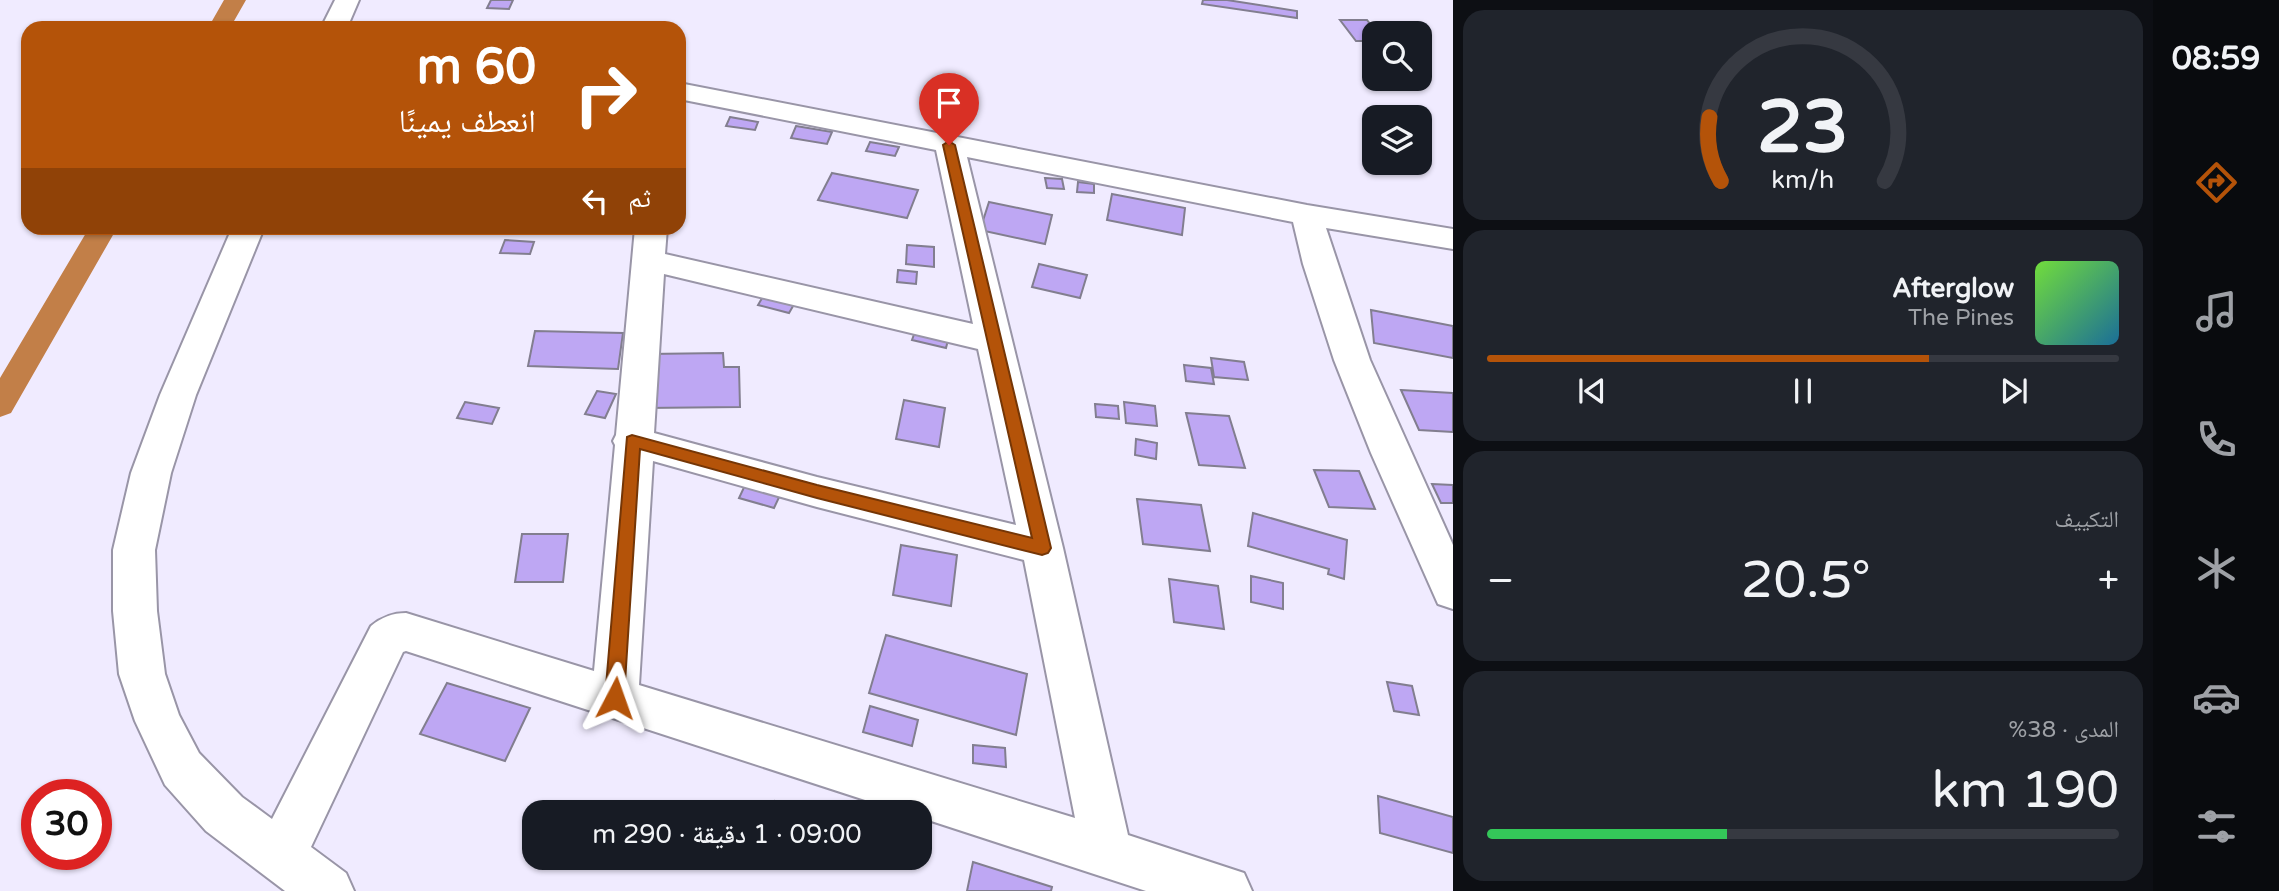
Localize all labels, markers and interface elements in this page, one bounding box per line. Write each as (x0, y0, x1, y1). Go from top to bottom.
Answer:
map controls (1362, 21, 1432, 175)
button: search (1362, 21, 1432, 91)
text: 60 m (417, 38, 536, 97)
text: 08:59 (2172, 40, 2260, 78)
icon: right (560, 49, 651, 140)
pin (919, 73, 979, 145)
icon: arrive (930, 84, 968, 122)
text: 23 (1757, 85, 1849, 173)
text: انعطف يمينًا (399, 103, 536, 141)
button: layers (1362, 105, 1432, 175)
icon: directions (2192, 158, 2241, 207)
text: km/h (1772, 165, 1834, 195)
icon: left (576, 182, 614, 220)
text: ثم (628, 183, 651, 214)
text: Afterglow (1892, 273, 2014, 304)
icon: music (2192, 287, 2241, 336)
text: The Pines (1908, 304, 2014, 332)
icon: previous (1573, 372, 1611, 410)
icon: pause (1784, 372, 1822, 410)
icon: next (1995, 372, 2033, 410)
icon: phone (2192, 415, 2241, 464)
text: التكييف (2054, 506, 2119, 534)
icon: climate (2192, 544, 2241, 593)
text: 20.5° (1741, 549, 1871, 612)
text: − (1487, 558, 1514, 604)
text: + (2098, 558, 2119, 604)
position arrow (578, 661, 652, 735)
icon: car (2192, 673, 2241, 722)
text: المدى · 38% (2008, 716, 2119, 744)
text: 190 km (1931, 759, 2119, 822)
speed limit sign: 30 (21, 779, 112, 870)
icon: filters (2192, 802, 2241, 851)
text: 09:00 · 1 دقيقة · 290 m (592, 819, 862, 850)

